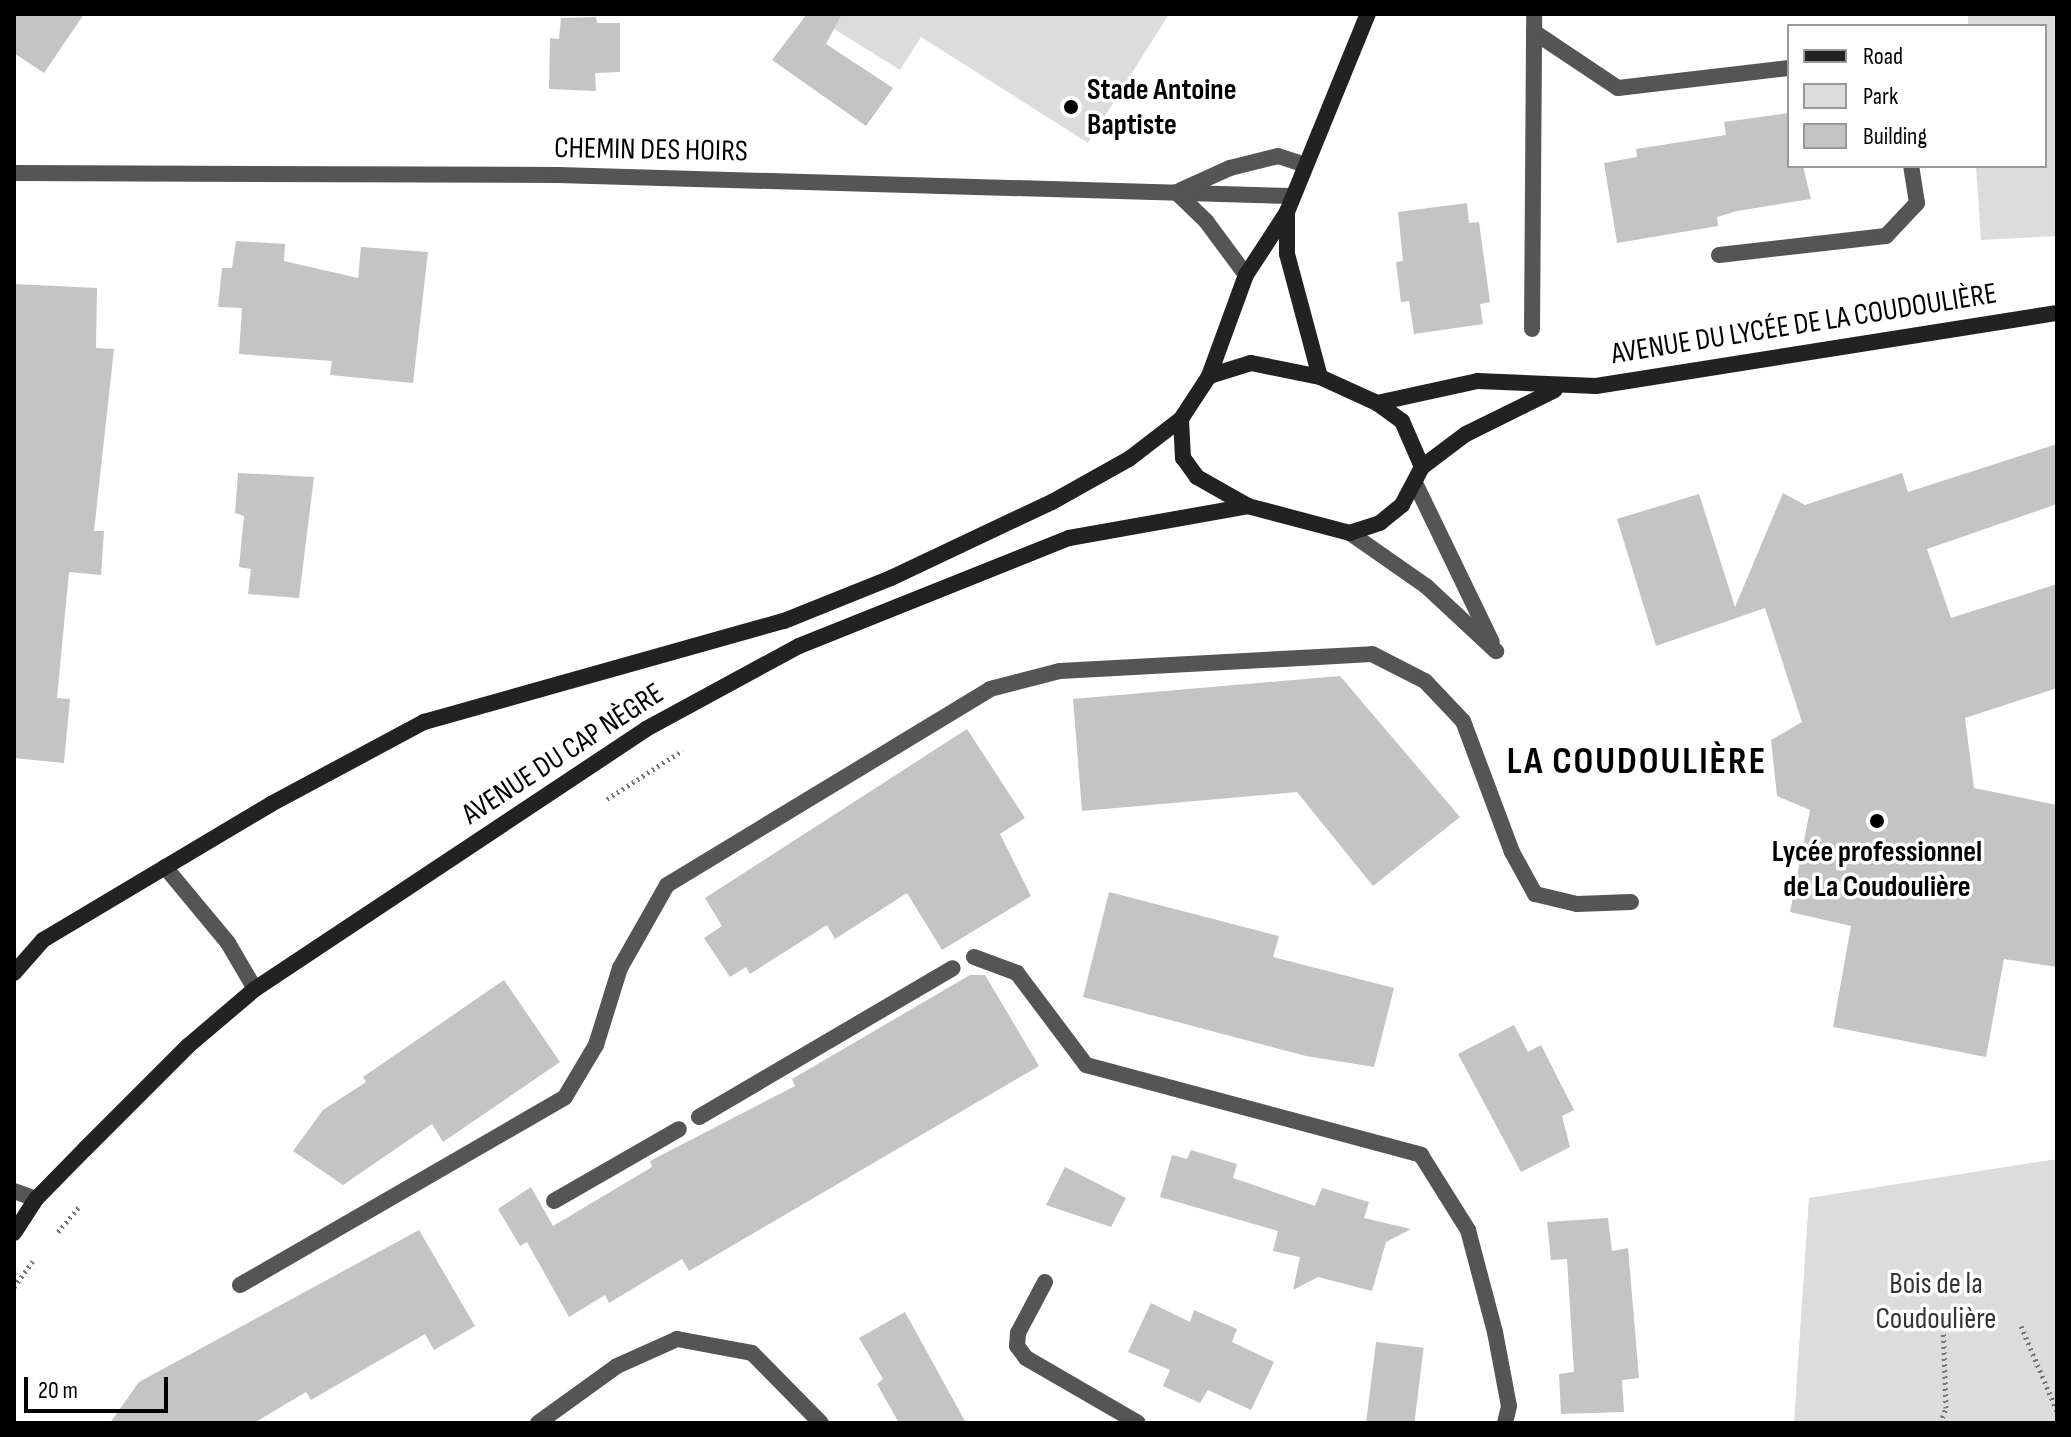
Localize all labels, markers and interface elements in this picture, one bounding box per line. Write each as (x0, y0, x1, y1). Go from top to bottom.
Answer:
legend (1787, 24, 2047, 168)
text: Road (1863, 42, 1903, 71)
place label: Stade Antoine Baptiste (1087, 72, 1236, 142)
text: Park (1863, 82, 1898, 111)
marker: Stade Antoine Baptiste (1062, 98, 1080, 116)
text: Building (1863, 122, 1927, 151)
street label: CHEMIN DES HOIRS (554, 130, 748, 170)
street label: AVENUE DU LYCÉE DE LA COUDOULIÈRE (1609, 276, 1999, 372)
street label: AVENUE DU CAP NÈGRE (456, 675, 670, 833)
district label: LA COUDOULIÈRE (1507, 739, 1767, 785)
marker: Lycée professionnel de La Coudoulière (1868, 812, 1886, 830)
place label: Lycée professionnel de La Coudoulière (1772, 834, 1982, 904)
park label: Bois de la Coudoulière (1876, 1266, 1996, 1336)
scale bar (28, 1361, 172, 1411)
text: 20 m (38, 1376, 78, 1405)

